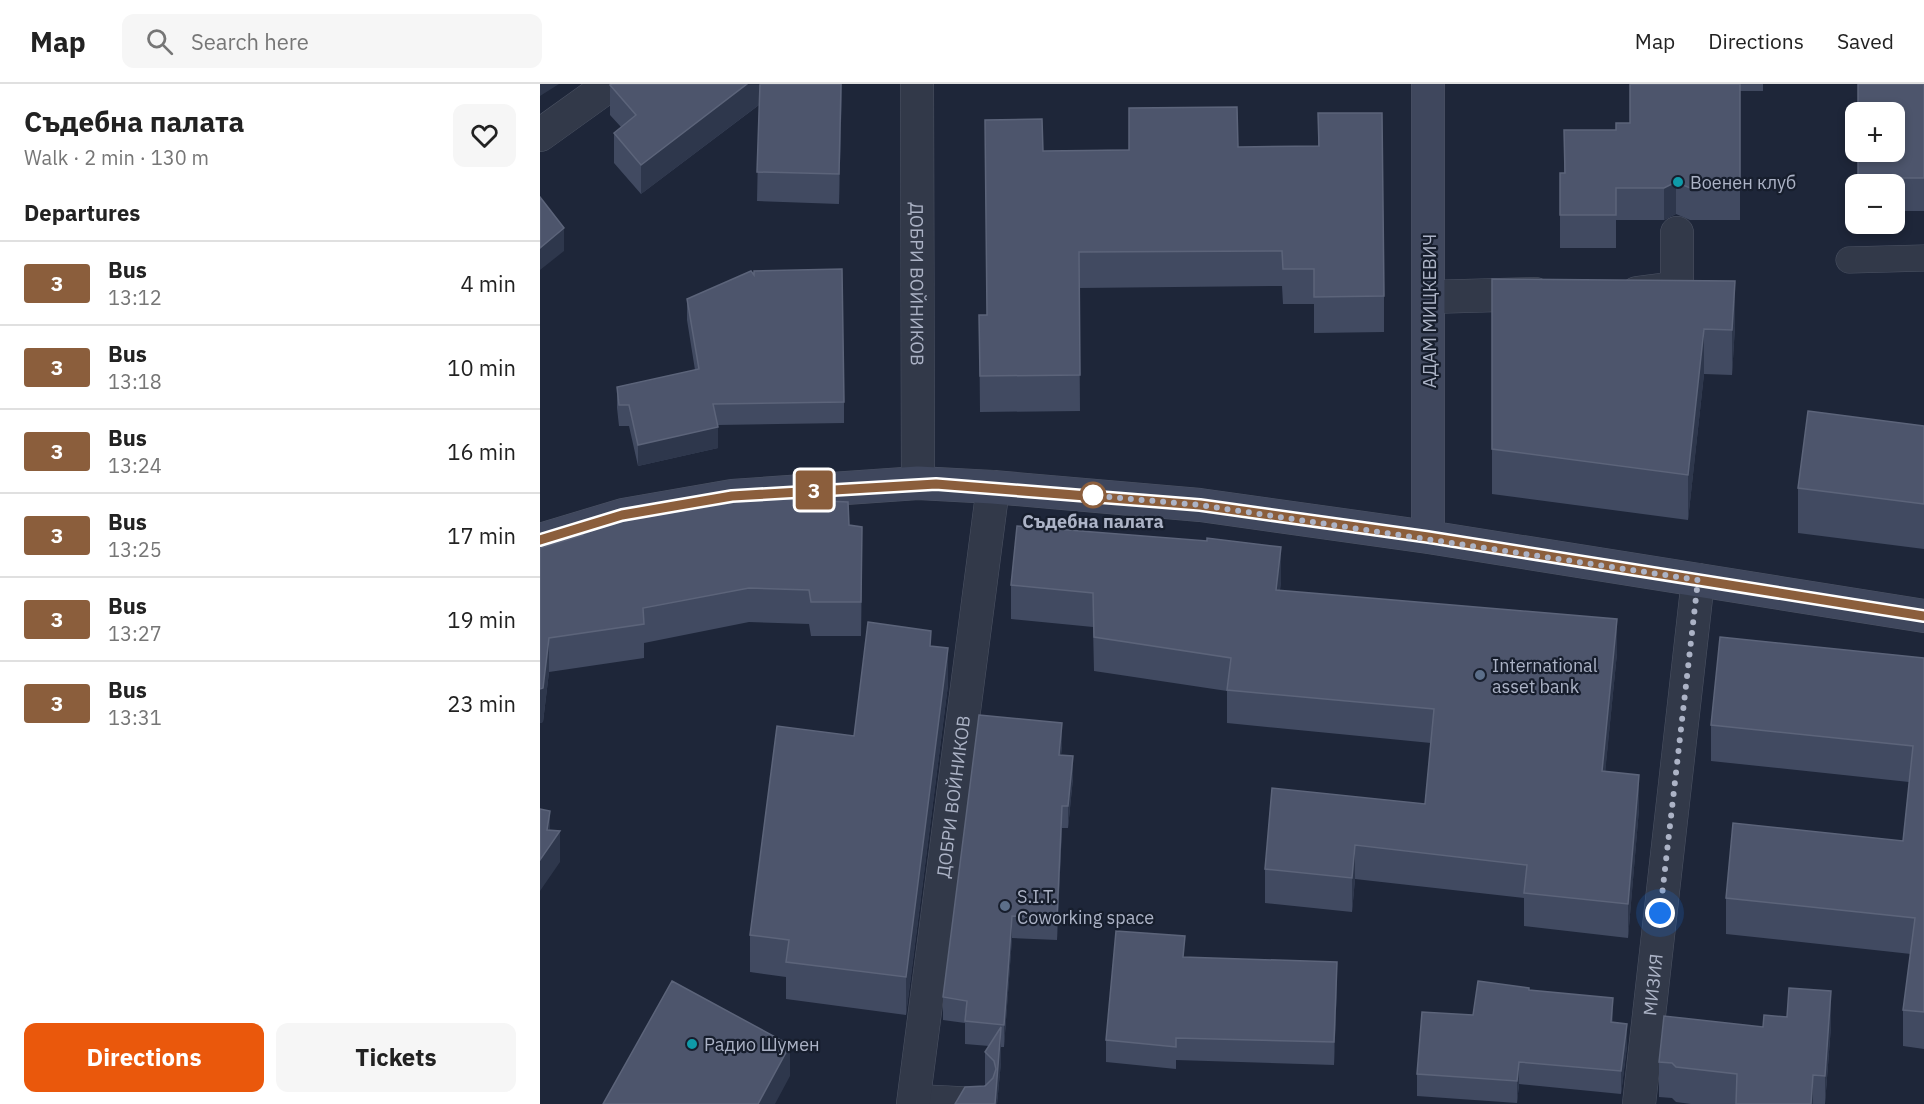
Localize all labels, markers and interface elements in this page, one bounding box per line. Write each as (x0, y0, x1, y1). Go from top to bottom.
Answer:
search box (122, 14, 542, 68)
text: Map (30, 23, 86, 60)
icon: search (143, 25, 176, 58)
text: Search here (191, 27, 309, 56)
text: Map (1635, 27, 1675, 55)
text: Directions (1708, 27, 1804, 55)
text: Saved (1837, 27, 1894, 55)
map controls (1845, 102, 1905, 234)
button: + (1845, 102, 1905, 162)
text: Съдебна палата (24, 103, 244, 140)
button: heart (453, 104, 516, 167)
text: Walk · 2 min · 130 m (24, 144, 209, 171)
place label: Военен клуб (1690, 171, 1796, 194)
button: − (1845, 174, 1905, 234)
marker: Военен клуб (1671, 175, 1685, 189)
text: Departures (24, 198, 140, 227)
street label: ДОБРИ ВОЙНИКОВ (906, 202, 929, 366)
street label: АДАМ МИЦКЕВИЧ (1418, 234, 1441, 388)
text: Bus (108, 255, 147, 284)
text: 3 (51, 269, 63, 297)
text: 4 min (460, 269, 516, 298)
text: 13:12 (108, 284, 162, 311)
text: Bus (108, 339, 147, 368)
text: 3 (51, 353, 63, 381)
text: 10 min (447, 353, 516, 382)
text: 13:18 (108, 368, 162, 395)
text: Bus (108, 423, 147, 452)
text: 3 (51, 437, 63, 465)
text: 16 min (447, 437, 516, 466)
text: 13:24 (108, 452, 162, 479)
line badge: 3 (794, 470, 834, 510)
text: 3 (808, 476, 820, 504)
marker: Съдебна палата (1080, 482, 1106, 508)
text: Bus (108, 507, 147, 536)
place label: Съдебна палата (1022, 510, 1164, 533)
text: 3 (51, 521, 63, 549)
text: 17 min (447, 521, 516, 550)
text: 13:25 (108, 536, 162, 563)
text: Bus (108, 591, 147, 620)
text: 3 (51, 605, 63, 633)
text: 19 min (447, 605, 516, 634)
text: 13:27 (108, 620, 162, 647)
place label: International asset bank (1492, 654, 1598, 698)
marker: International asset bank (1473, 668, 1487, 682)
text: Bus (108, 675, 147, 704)
text: 3 (51, 689, 63, 717)
text: 23 min (447, 689, 516, 718)
text: 13:31 (108, 704, 162, 731)
street label: ДОБРИ ВОЙНИКОВ (931, 714, 975, 879)
place label: S.I.T. Coworking space (1017, 885, 1154, 929)
your location (1645, 898, 1675, 928)
marker: S.I.T. Coworking space (998, 899, 1012, 913)
street label: МИЗИЯ (1638, 953, 1667, 1017)
button: Directions (24, 1023, 264, 1092)
button: Tickets (276, 1023, 516, 1092)
place label: Радио Шумен (704, 1033, 820, 1056)
marker: Радио Шумен (685, 1037, 699, 1051)

